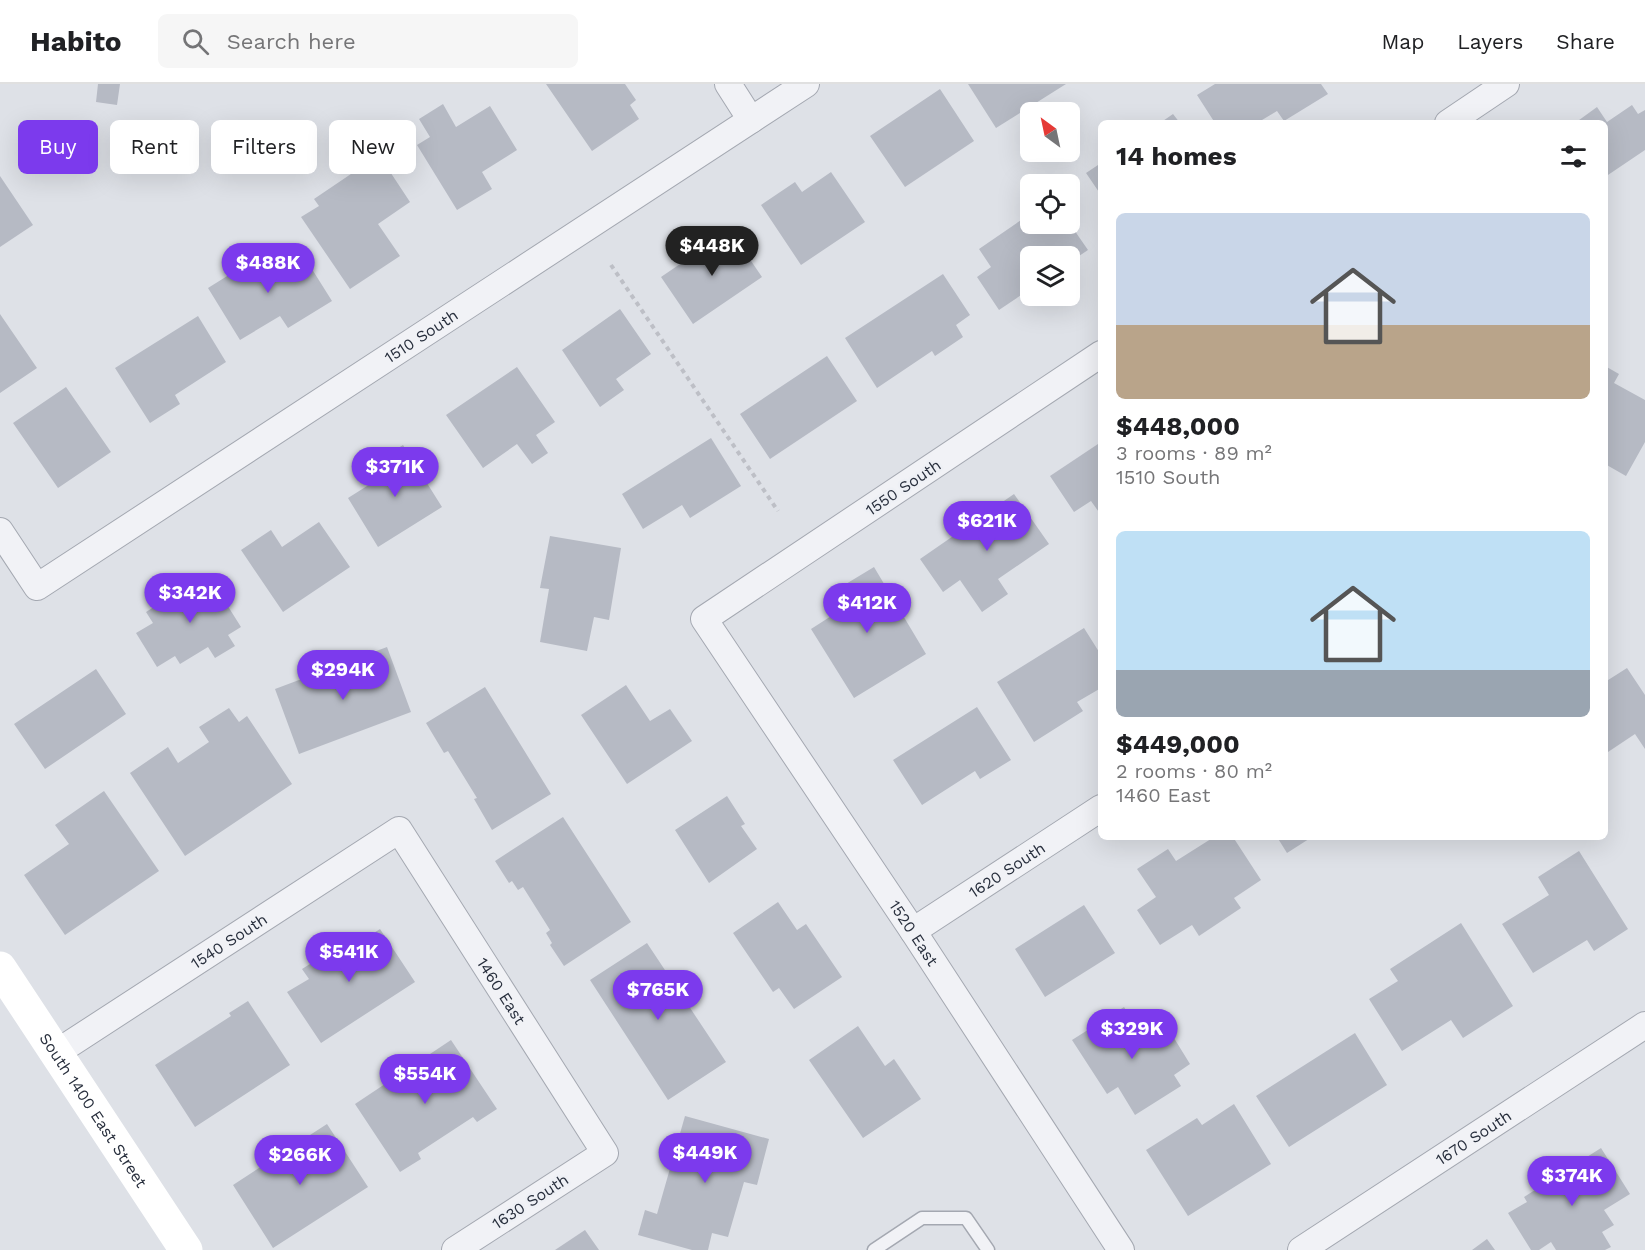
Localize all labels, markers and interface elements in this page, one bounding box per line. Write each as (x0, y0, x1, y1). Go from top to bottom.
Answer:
search box (158, 14, 578, 68)
text: Habito (30, 25, 122, 58)
icon: search (179, 25, 212, 58)
text: Search here (227, 29, 356, 54)
text: Map (1381, 29, 1424, 54)
text: Layers (1457, 29, 1523, 54)
text: Share (1556, 29, 1615, 54)
north arrow (1020, 102, 1080, 162)
map controls (1020, 102, 1080, 306)
chip: Buy (18, 120, 98, 174)
chip: Rent (110, 120, 199, 174)
chip: Filters (211, 120, 317, 174)
chip: New (329, 120, 416, 174)
icon: filters (1557, 140, 1590, 173)
text: 14 homes (1116, 141, 1237, 171)
button: locate (1020, 174, 1080, 234)
pin: $448K (670, 226, 754, 277)
text: $448K (679, 233, 745, 257)
pin: $488K (226, 243, 310, 294)
button: layers (1020, 246, 1080, 306)
text: $488K (236, 250, 300, 274)
icon: home (1299, 252, 1407, 360)
street label: 1510 South (381, 305, 461, 367)
text: $448,000 (1116, 411, 1240, 441)
text: 3 rooms · 89 m² (1116, 441, 1272, 465)
pin: $371K (353, 447, 437, 498)
text: $371K (366, 454, 424, 478)
street label: 1550 South (862, 455, 944, 520)
text: 1510 South (1116, 465, 1220, 489)
pin: $621K (945, 501, 1029, 552)
text: $621K (957, 508, 1017, 532)
icon: home (1299, 570, 1407, 678)
pin: $342K (148, 573, 232, 624)
text: $342K (158, 580, 222, 604)
pin: $412K (825, 583, 909, 634)
text: $412K (837, 590, 897, 614)
pin: $294K (301, 650, 385, 701)
text: $294K (311, 657, 375, 681)
text: $449,000 (1116, 729, 1240, 759)
text: 2 rooms · 80 m² (1116, 759, 1272, 783)
text: 1460 East (1116, 783, 1210, 807)
street label: 1620 South (965, 838, 1049, 902)
street label: 1520 East (885, 897, 942, 970)
street label: 1540 South (187, 909, 271, 973)
pin: $541K (307, 932, 391, 983)
text: $541K (319, 939, 379, 963)
street label: 1460 East (473, 954, 530, 1028)
pin: $765K (616, 970, 700, 1021)
text: $765K (627, 977, 689, 1001)
pin: $329K (1090, 1009, 1174, 1060)
text: $329K (1101, 1016, 1163, 1040)
street label: South 1400 East Street (35, 1029, 151, 1191)
pin: $554K (383, 1054, 467, 1105)
text: $554K (394, 1061, 456, 1085)
street label: 1670 South (1432, 1106, 1515, 1169)
pin: $449K (663, 1133, 747, 1184)
pin: $266K (258, 1135, 342, 1186)
text: $449K (673, 1140, 737, 1164)
text: $266K (268, 1142, 332, 1166)
pin: $374K (1530, 1156, 1614, 1207)
text: $374K (1541, 1163, 1603, 1187)
street label: 1630 South (489, 1170, 572, 1233)

